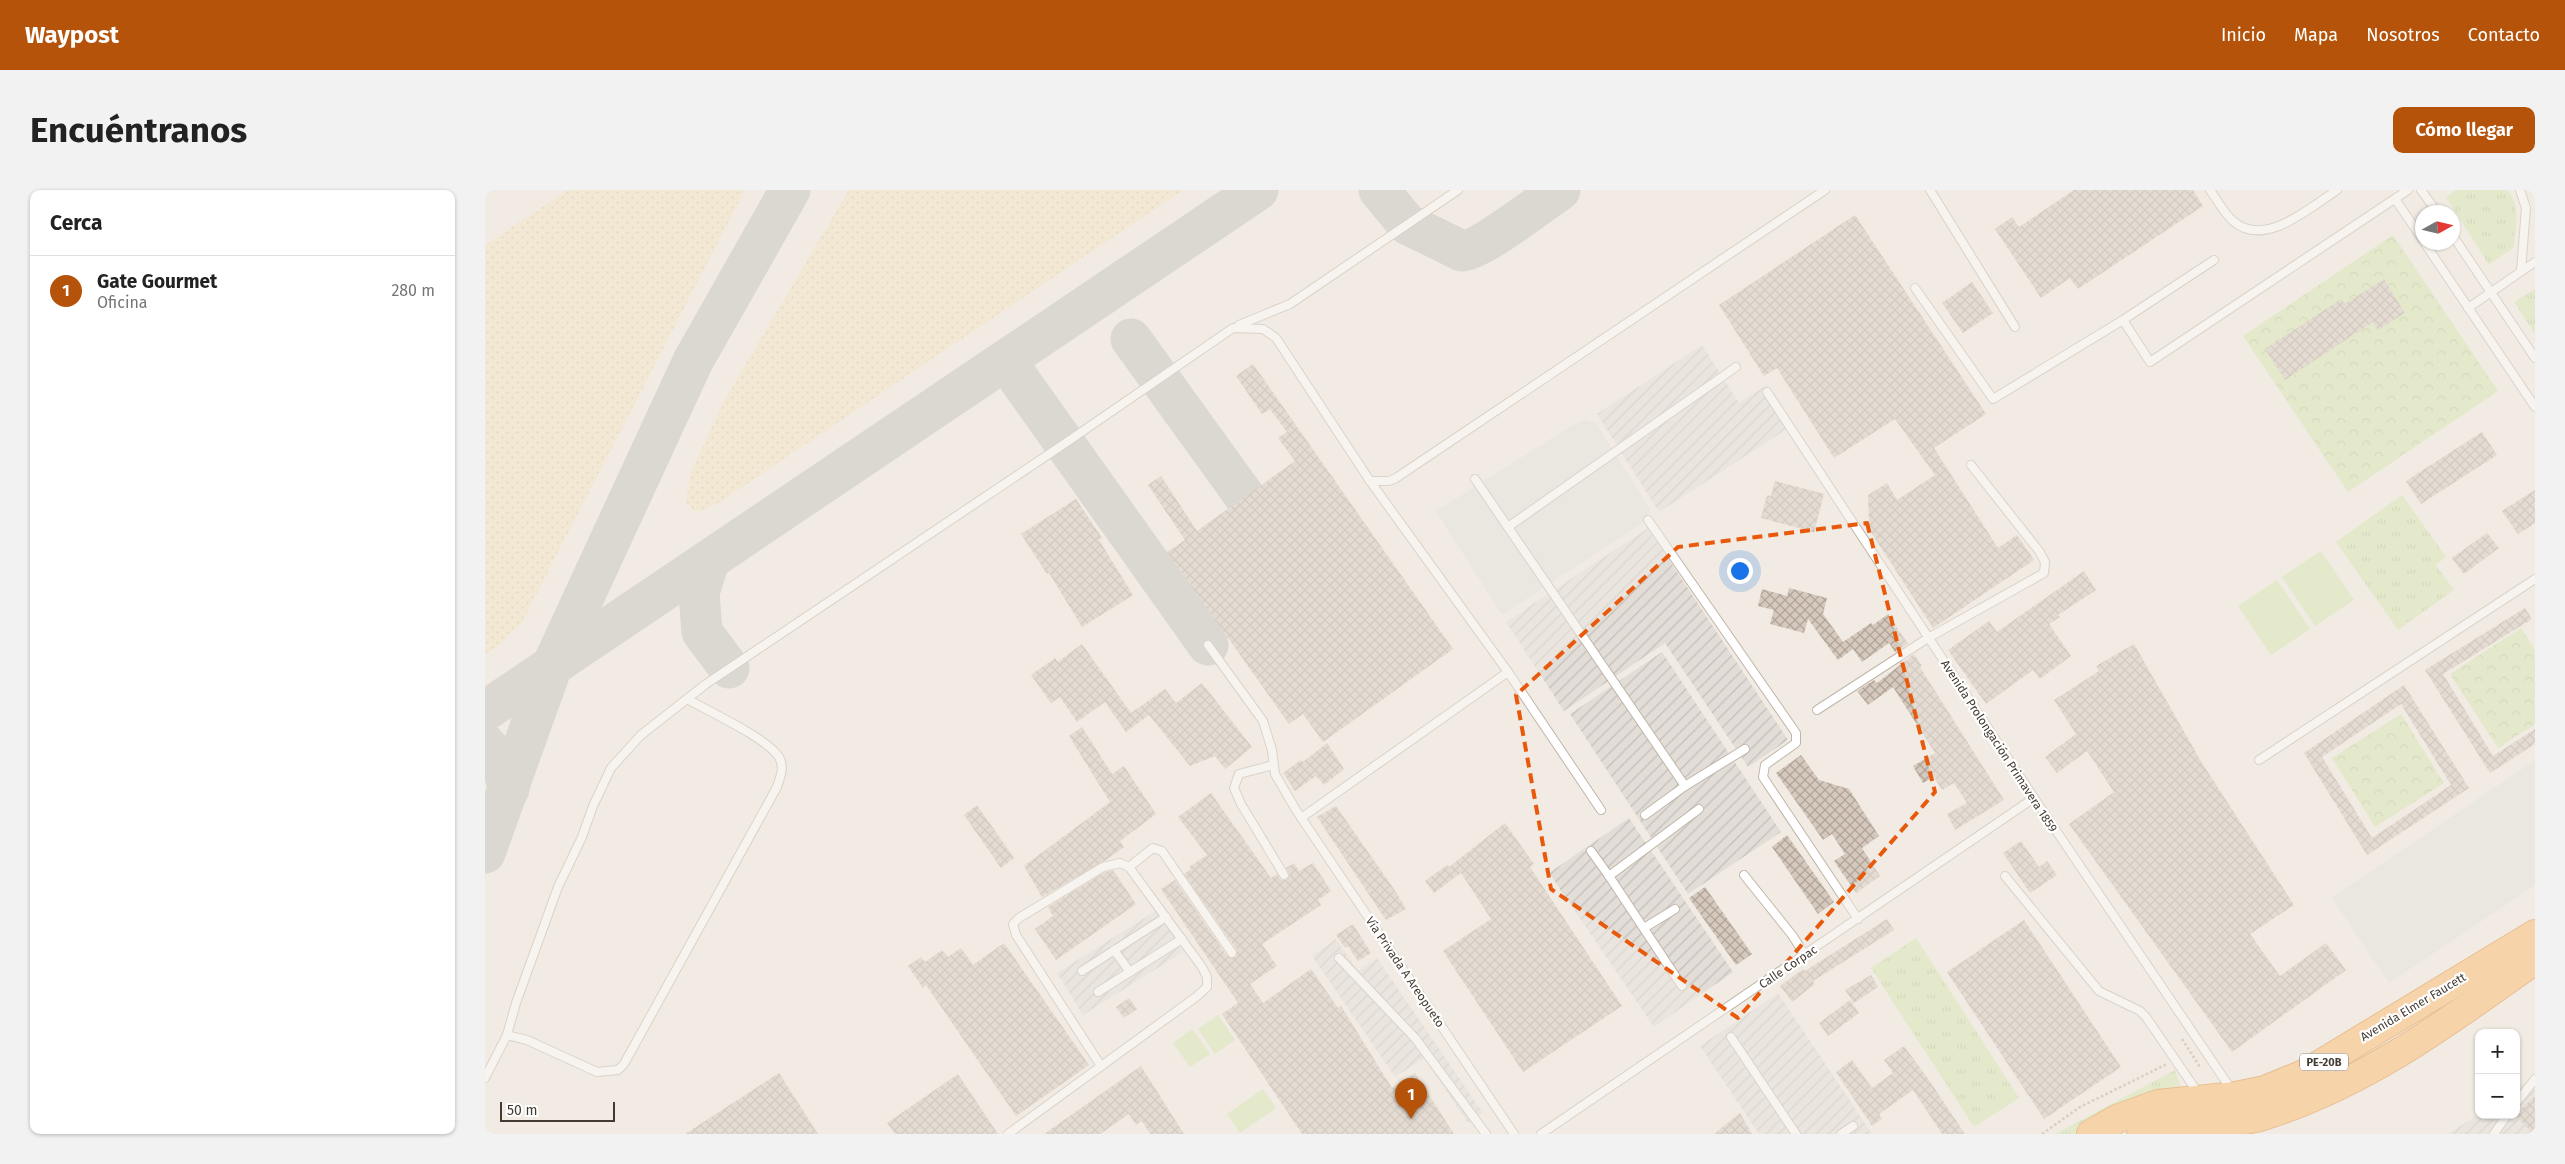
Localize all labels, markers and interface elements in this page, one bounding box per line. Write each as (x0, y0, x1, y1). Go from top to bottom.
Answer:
text: Waypost (25, 21, 119, 49)
text: Inicio (2221, 24, 2266, 46)
text: Mapa (2294, 24, 2338, 46)
text: Nosotros (2366, 24, 2440, 46)
text: Contacto (2468, 24, 2540, 46)
button: Cómo llegar (2393, 107, 2535, 153)
text: Encuéntranos (30, 109, 247, 151)
north arrow (2415, 205, 2460, 250)
text: Cerca (50, 210, 102, 236)
text: Gate Gourmet (97, 270, 217, 293)
text: 1 (62, 281, 70, 300)
text: 280 m (391, 281, 435, 300)
text: Oficina (97, 293, 148, 312)
your location (1727, 558, 1753, 584)
street label: Avenida Prolongación Primavera 1859 (1938, 657, 2060, 835)
street label: Vía Privada A Areopueto (1363, 914, 1447, 1030)
street label: Calle Corpac (1756, 942, 1820, 992)
street label: Avenida Elmer Faucett (2358, 970, 2469, 1044)
map controls (2475, 1029, 2520, 1119)
button: + (2475, 1029, 2520, 1074)
road number: PE-20B (2300, 1054, 2348, 1070)
button: − (2475, 1074, 2520, 1119)
pin: 1 (1395, 1078, 1427, 1119)
scale bar (500, 1099, 615, 1122)
text: 50 m (507, 1102, 538, 1119)

